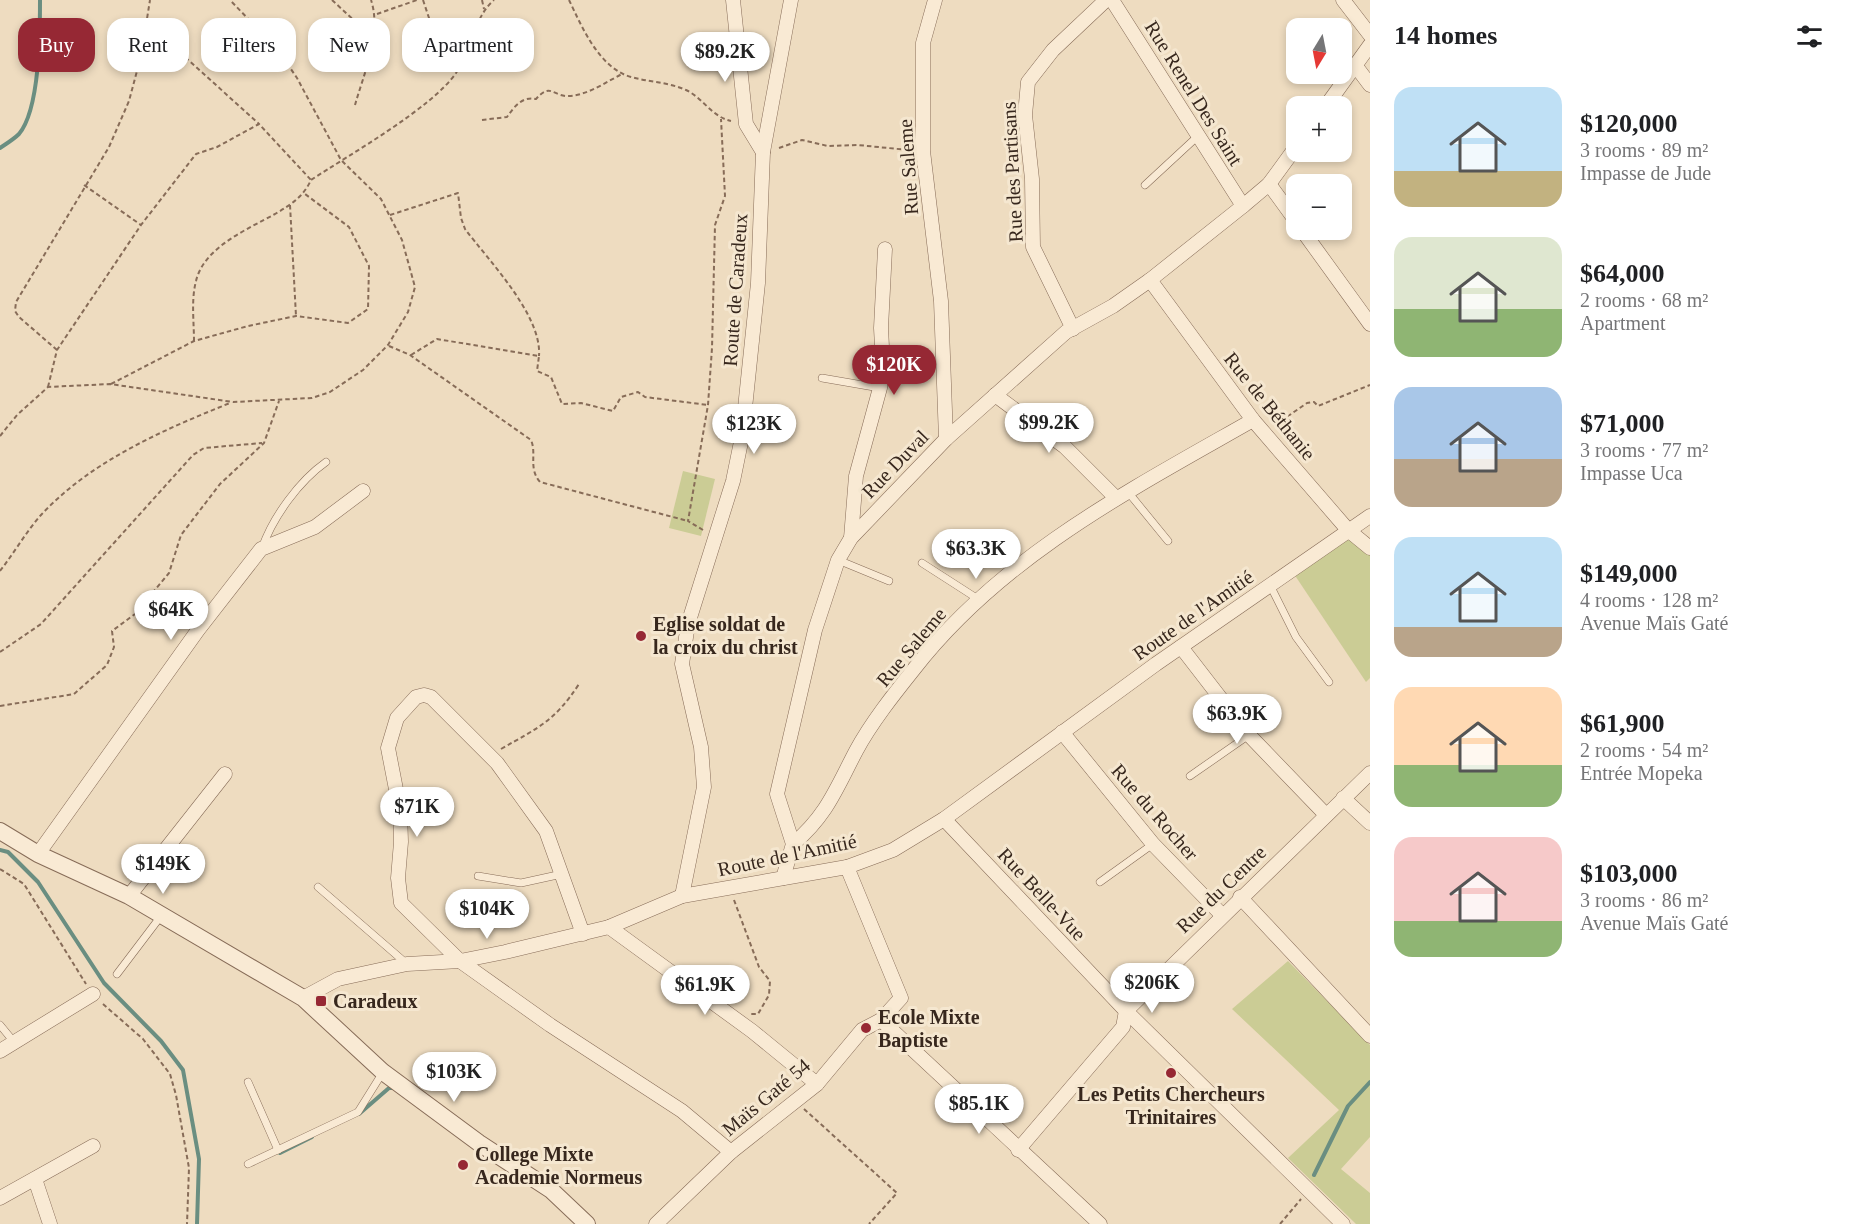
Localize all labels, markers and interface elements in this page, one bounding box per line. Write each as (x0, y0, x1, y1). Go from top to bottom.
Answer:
street label: Rue Renel Des Saint (1141, 17, 1248, 170)
chip: Buy (18, 18, 95, 72)
chip: Rent (107, 18, 189, 72)
chip: Filters (201, 18, 296, 72)
chip: New (308, 18, 390, 72)
chip: Apartment (402, 18, 534, 72)
north arrow (1286, 18, 1352, 84)
map controls (1286, 18, 1352, 240)
icon: filters (1793, 20, 1826, 53)
text: 14 homes (1394, 21, 1497, 50)
pin: $89.2K (676, 32, 774, 83)
text: $89.2K (695, 40, 755, 62)
button: + (1286, 96, 1352, 162)
street label: Rue des Partisans (997, 101, 1027, 243)
text: $120,000 (1580, 109, 1678, 138)
icon: home (1442, 111, 1514, 183)
street label: Rue Saleme (894, 118, 922, 216)
text: 3 rooms · 89 m² (1580, 139, 1708, 161)
text: Impasse de Jude (1580, 162, 1711, 184)
button: − (1286, 174, 1352, 240)
street label: Route de Caradeux (719, 213, 751, 367)
text: $64,000 (1580, 259, 1665, 288)
icon: home (1442, 261, 1514, 333)
text: 2 rooms · 68 m² (1580, 289, 1708, 311)
text: Apartment (1580, 312, 1666, 334)
pin: $120K (852, 345, 936, 396)
street label: Rue de Béthanie (1220, 348, 1320, 464)
text: $120K (866, 353, 922, 375)
pin: $99.2K (1000, 403, 1098, 454)
pin: $123K (712, 404, 796, 455)
text: $71,000 (1580, 409, 1665, 438)
text: $99.2K (1019, 411, 1079, 433)
icon: home (1442, 411, 1514, 483)
text: $123K (726, 412, 782, 434)
street label: Rue Duval (857, 425, 933, 503)
text: 3 rooms · 77 m² (1580, 439, 1708, 461)
text: Impasse Uca (1580, 462, 1683, 484)
pin: $63.3K (927, 529, 1025, 580)
text: $63.3K (946, 537, 1006, 559)
text: $149,000 (1580, 559, 1678, 588)
icon: home (1442, 561, 1514, 633)
street label: Route de l'Amitié (1129, 565, 1257, 665)
text: 4 rooms · 128 m² (1580, 589, 1718, 611)
pin: $64K (135, 590, 207, 641)
text: $64K (148, 598, 194, 620)
street label: Rue Saleme (872, 603, 950, 691)
text: Avenue Maïs Gaté (1580, 612, 1728, 634)
place label: Eglise soldat de la croix du christ (653, 613, 798, 658)
marker: Eglise soldat de la croix du christ (634, 629, 648, 643)
pin: $63.9K (1188, 694, 1286, 745)
text: $63.9K (1207, 702, 1267, 724)
text: $61,900 (1580, 709, 1665, 738)
icon: home (1442, 711, 1514, 783)
text: 2 rooms · 54 m² (1580, 739, 1708, 761)
street label: Rue du Rocher (1107, 760, 1203, 865)
text: Entrée Mopeka (1580, 762, 1703, 784)
pin: $71K (381, 787, 453, 838)
text: $71K (394, 795, 440, 817)
street label: Route de l'Amitié (716, 830, 859, 880)
street label: Rue du Centre (1172, 841, 1270, 937)
street label: Rue Belle-Vue (994, 843, 1090, 945)
pin: $149K (121, 844, 205, 895)
text: $149K (135, 852, 191, 874)
text: $103,000 (1580, 859, 1678, 888)
icon: home (1442, 861, 1514, 933)
pin: $104K (445, 889, 529, 940)
text: 3 rooms · 86 m² (1580, 889, 1708, 911)
text: $104K (459, 897, 515, 919)
text: Avenue Maïs Gaté (1580, 912, 1728, 934)
pin: $206K (1110, 963, 1194, 1014)
pin: $61.9K (656, 965, 754, 1016)
text: $206K (1124, 971, 1180, 993)
text: $61.9K (675, 973, 735, 995)
place label: Caradeux (333, 990, 417, 1012)
marker: Caradeux (314, 994, 328, 1008)
place label: Ecole Mixte Baptiste (878, 1006, 980, 1052)
marker: Ecole Mixte Baptiste (859, 1021, 873, 1035)
pin: $103K (412, 1052, 496, 1103)
street label: Maïs Gaté 54 (718, 1054, 814, 1140)
text: $103K (426, 1060, 482, 1082)
marker: Les Petits Chercheurs Trinitaires (1164, 1066, 1178, 1080)
place label: Les Petits Chercheurs Trinitaires (1077, 1083, 1265, 1128)
pin: $85.1K (930, 1084, 1028, 1135)
text: $85.1K (949, 1092, 1009, 1114)
place label: College Mixte Academie Normeus (475, 1143, 642, 1188)
marker: College Mixte Academie Normeus (456, 1158, 470, 1172)

